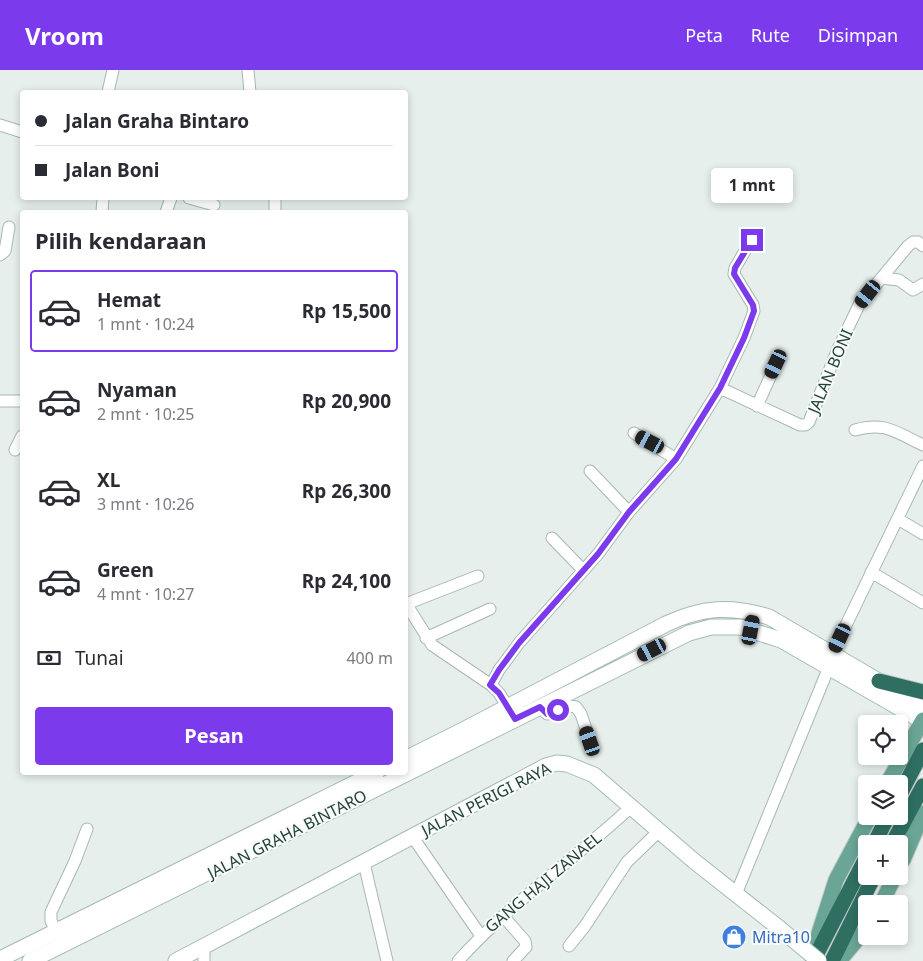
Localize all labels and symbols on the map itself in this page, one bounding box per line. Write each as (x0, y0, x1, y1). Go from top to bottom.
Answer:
callout: 1 mnt (711, 168, 793, 202)
route end (741, 229, 763, 251)
car (852, 278, 883, 310)
street label: JALAN BONI (802, 325, 858, 419)
car (762, 347, 789, 381)
car (633, 428, 666, 456)
car (740, 614, 761, 646)
car (826, 621, 853, 655)
car (635, 637, 668, 663)
route start (547, 699, 569, 721)
car (578, 724, 601, 758)
street label: JALAN PERIGI RAYA (416, 757, 555, 842)
street label: JALAN GRAHA BINTARO (202, 784, 370, 885)
street label: GANG HAJI ZANAEL (480, 827, 606, 937)
shop icon: Mitra10 (721, 924, 747, 950)
place label: Mitra10 (752, 926, 810, 948)

